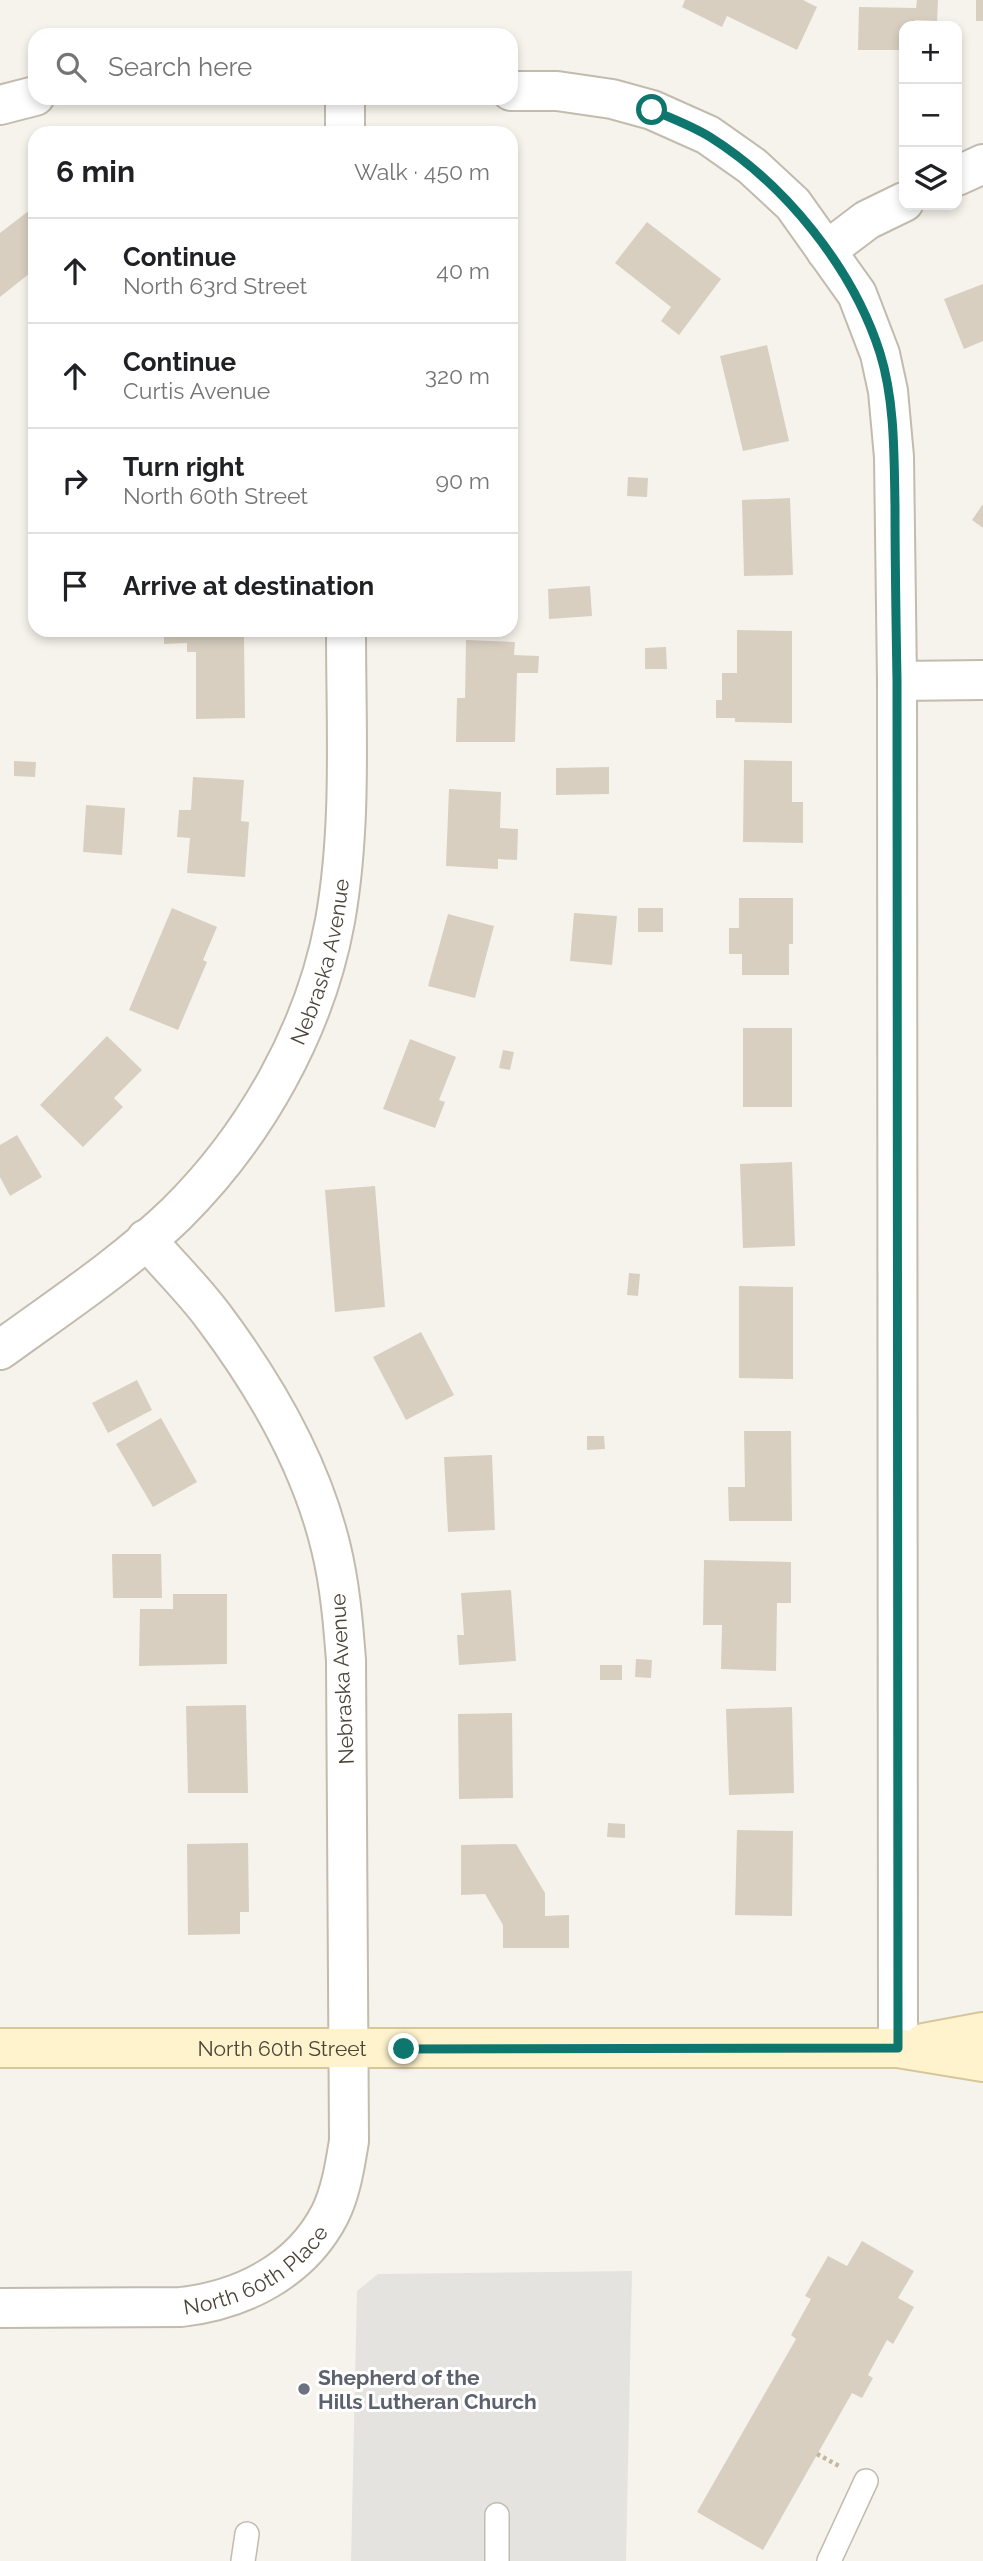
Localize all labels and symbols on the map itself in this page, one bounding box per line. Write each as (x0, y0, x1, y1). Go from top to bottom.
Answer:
route start (636, 94, 667, 125)
street label: Nebraska Avenue (284, 877, 354, 1048)
street label: Nebraska Avenue (325, 1593, 359, 1765)
route end (388, 2033, 419, 2064)
street label: North 60th Street (197, 2036, 367, 2061)
street label: North 60th Place (182, 2220, 333, 2319)
place label: Shepherd of the Hills Lutheran Church (318, 2365, 537, 2414)
marker: Shepherd of the Hills Lutheran Church (296, 2381, 312, 2397)

